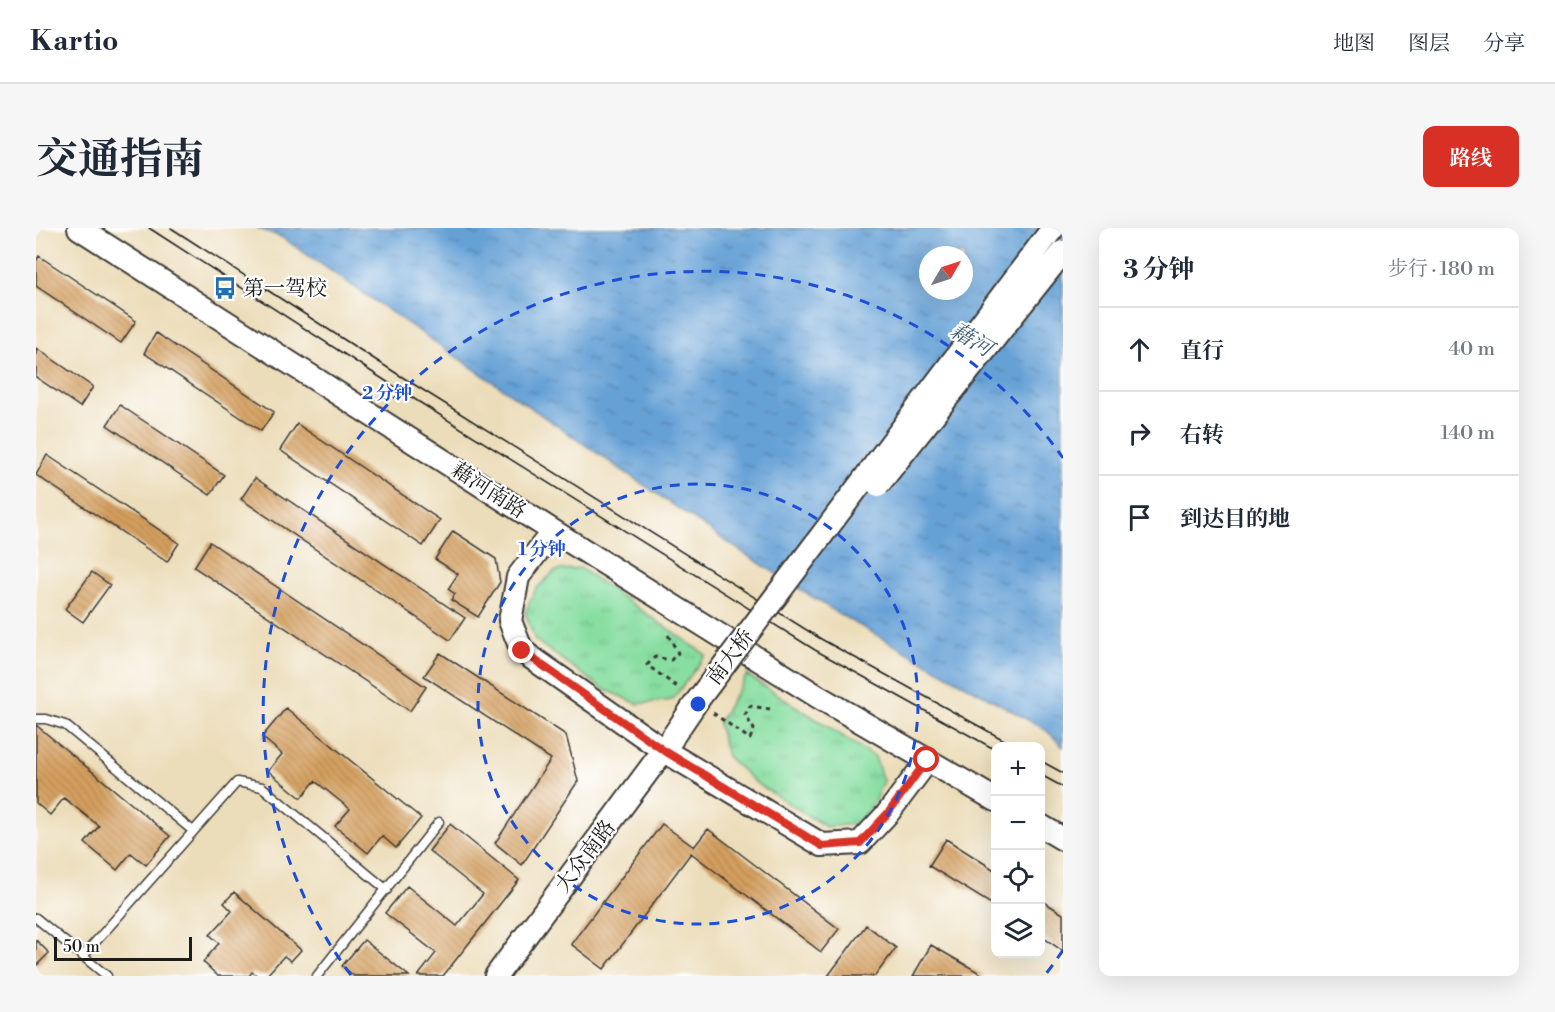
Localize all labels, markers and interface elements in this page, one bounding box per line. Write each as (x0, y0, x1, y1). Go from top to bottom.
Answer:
text: Kartio (30, 24, 119, 59)
text: 地图 (1333, 31, 1375, 57)
text: 图层 (1408, 31, 1450, 57)
text: 分享 (1483, 31, 1525, 57)
button: 路线 (1423, 126, 1519, 187)
text: 交通指南 (36, 134, 204, 187)
north arrow (919, 246, 973, 300)
text: 3 分钟 (1123, 254, 1195, 286)
text: 步行 · 180 m (1388, 257, 1495, 282)
bus stop icon: 第一驾校 (212, 275, 238, 301)
place label: 第一驾校 (243, 276, 327, 302)
water label: 藉河 (945, 317, 1000, 365)
icon: ahead (1123, 333, 1156, 366)
text: 40 m (1448, 337, 1495, 362)
text: 直行 (1180, 338, 1224, 365)
text: 2 分钟 (362, 382, 412, 405)
icon: right (1123, 417, 1156, 450)
text: 140 m (1440, 421, 1495, 446)
text: 右转 (1180, 422, 1224, 449)
street label: 藉河南路 (446, 457, 531, 525)
icon: arrive (1123, 501, 1156, 534)
text: 到达目的地 (1180, 506, 1290, 533)
text: 1 分钟 (518, 538, 566, 561)
street label: 南大桥 (701, 625, 760, 691)
route end (508, 637, 534, 663)
centre of rings (688, 694, 708, 714)
map controls (991, 742, 1045, 958)
button: + (991, 742, 1045, 796)
route start (913, 746, 939, 772)
button: − (991, 796, 1045, 850)
street label: 大众南路 (550, 815, 621, 898)
button: locate (991, 850, 1045, 904)
button: layers (991, 904, 1045, 958)
scale bar (54, 934, 192, 962)
text: 50 m (63, 937, 100, 957)

